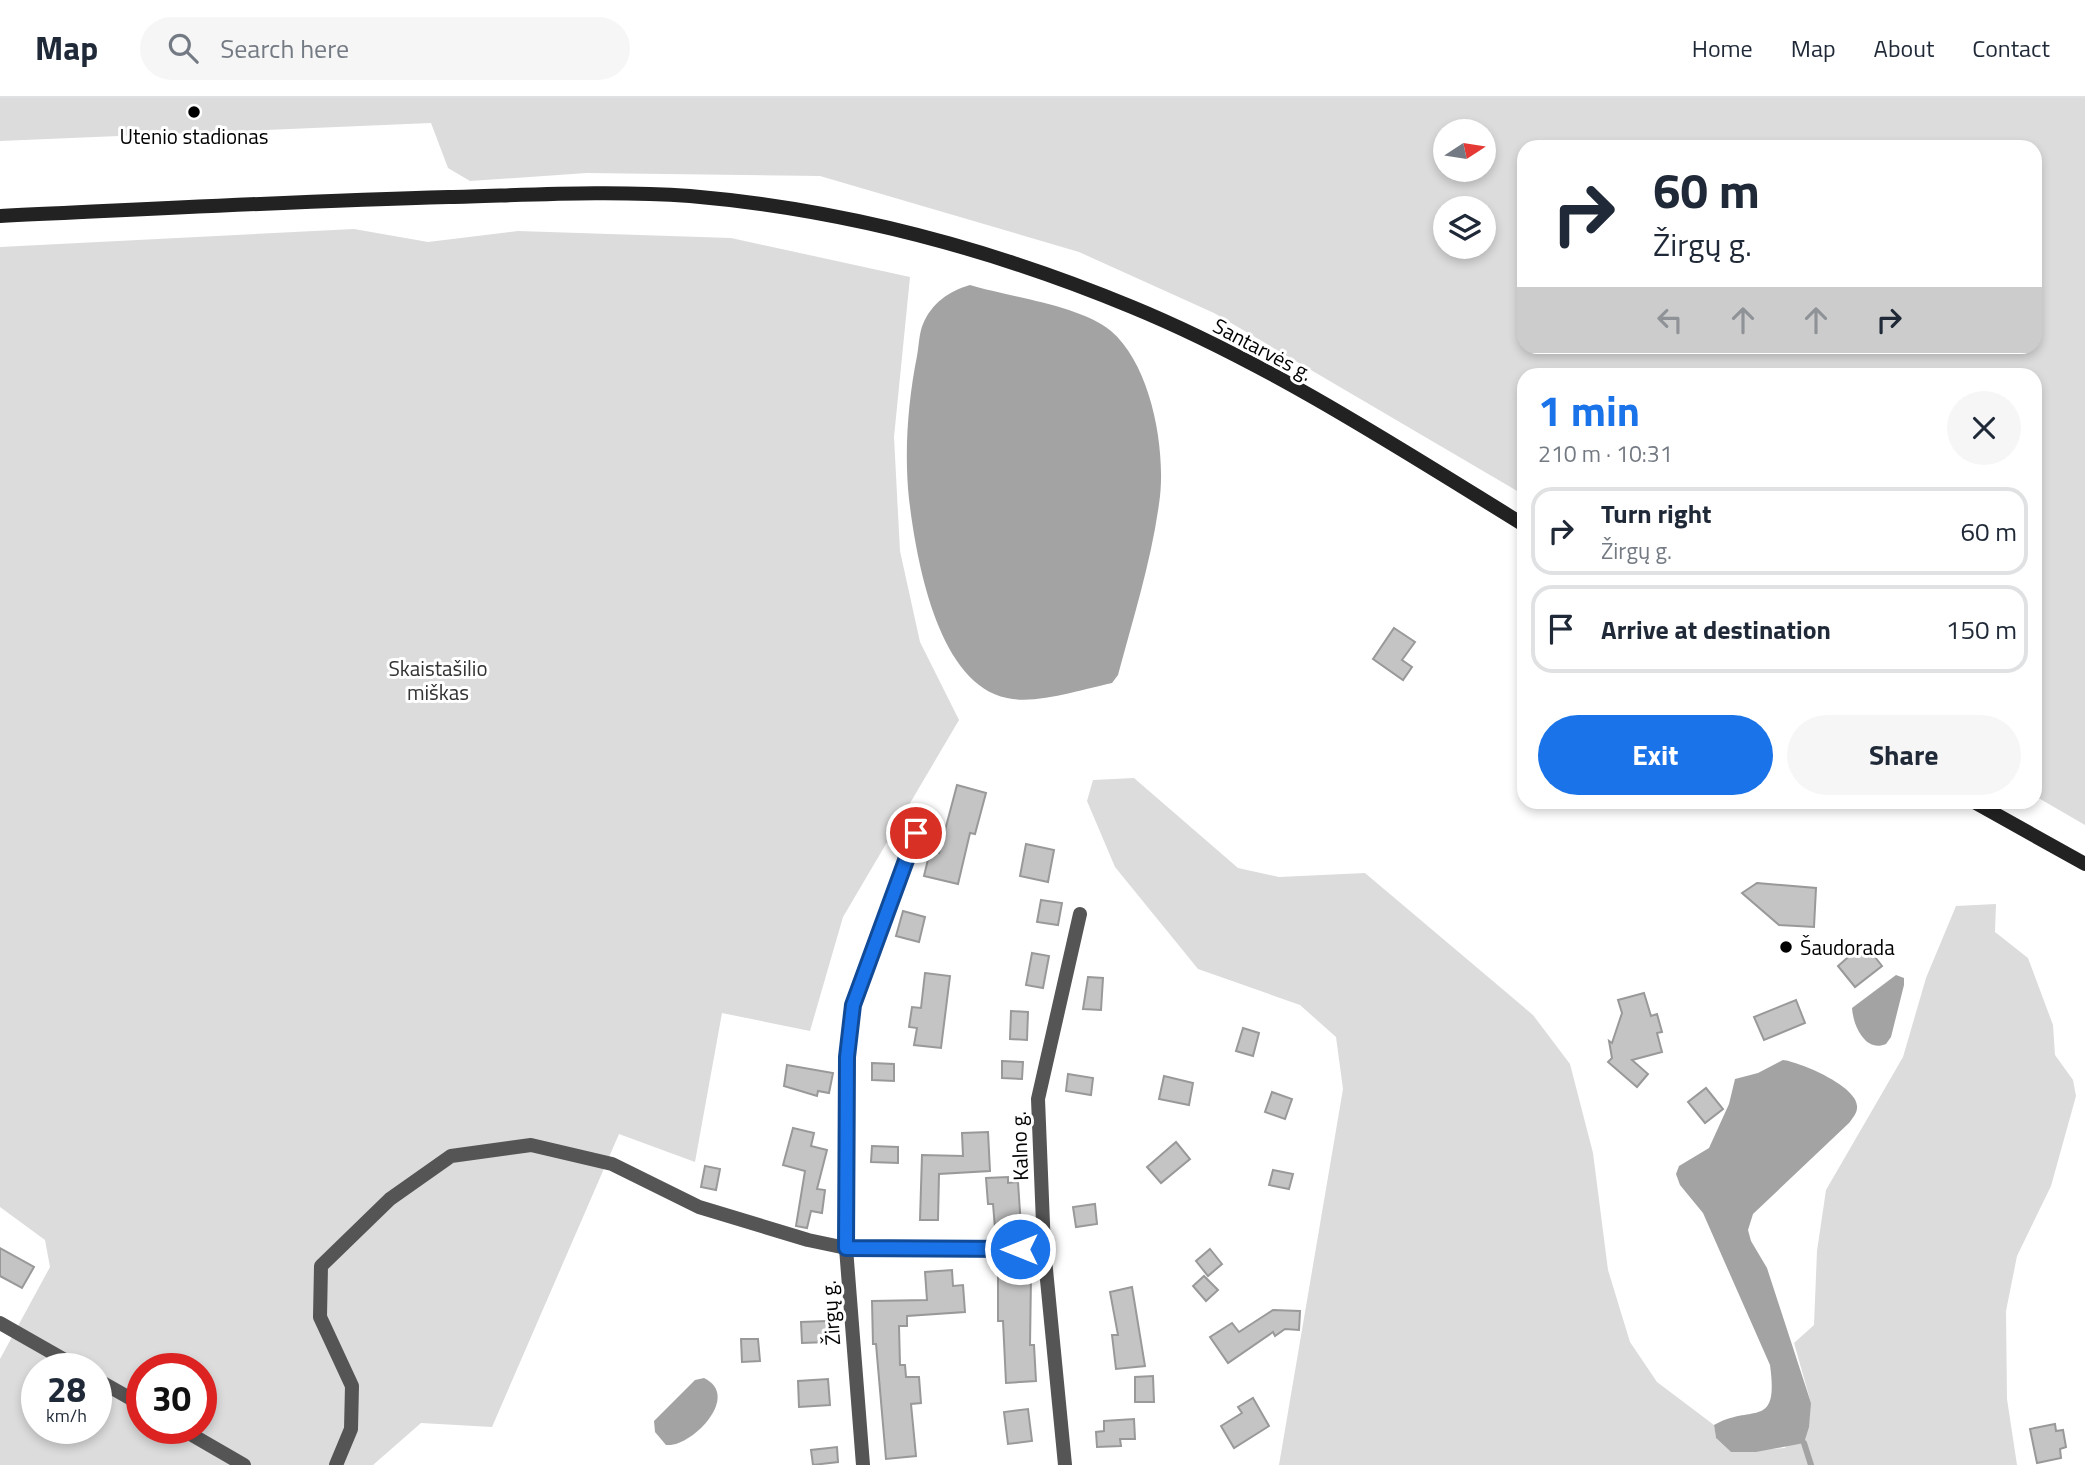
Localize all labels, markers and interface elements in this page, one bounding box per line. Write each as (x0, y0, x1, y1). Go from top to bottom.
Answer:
search box (140, 17, 630, 80)
text: Map (35, 23, 98, 73)
icon: search (164, 29, 202, 67)
text: Search here (220, 29, 349, 68)
text: Home (1692, 30, 1753, 66)
text: Map (1791, 30, 1836, 66)
text: About (1874, 30, 1934, 66)
text: Contact (1972, 30, 2050, 66)
marker: Utenio stadionas (186, 104, 202, 120)
north arrow (1433, 119, 1496, 182)
map controls (1433, 119, 1496, 259)
place label: Utenio stadionas (119, 120, 269, 152)
text: 60 m (1653, 152, 1760, 227)
icon: right (1538, 168, 1629, 259)
button: layers (1433, 196, 1496, 259)
text: Žirgų g. (1653, 220, 1752, 268)
icon: left (1651, 301, 1689, 339)
icon: ahead (1724, 301, 1762, 339)
icon: ahead (1797, 301, 1835, 339)
icon: right (1870, 301, 1908, 339)
street label: Santarvės g. (1208, 309, 1318, 389)
text: 1 min (1538, 378, 1640, 442)
button: close (1947, 391, 2021, 465)
text: 210 m · 10:31 (1538, 436, 1673, 471)
text: Turn right (1601, 494, 1712, 533)
icon: right (1542, 512, 1580, 550)
text: 60 m (1960, 512, 2017, 551)
text: Žirgų g. (1601, 533, 1672, 568)
icon: arrive (1542, 610, 1580, 648)
text: Arrive at destination (1601, 610, 1831, 649)
text: 150 m (1946, 610, 2017, 649)
park label: Skaistašilio miškas (388, 652, 488, 708)
button: Exit (1538, 715, 1773, 795)
button: Share (1787, 715, 2021, 795)
pin (886, 803, 946, 863)
icon: arrive (897, 814, 935, 852)
place label: Šaudorada (1800, 931, 1895, 963)
marker: Šaudorada (1778, 939, 1794, 955)
street label: Kalno g. (1002, 1111, 1036, 1181)
position arrow (983, 1212, 1057, 1286)
street label: Žirgų g. (812, 1280, 848, 1346)
speed limit sign: 30 (126, 1353, 217, 1444)
text: 28 (47, 1362, 86, 1416)
text: km/h (46, 1402, 87, 1429)

